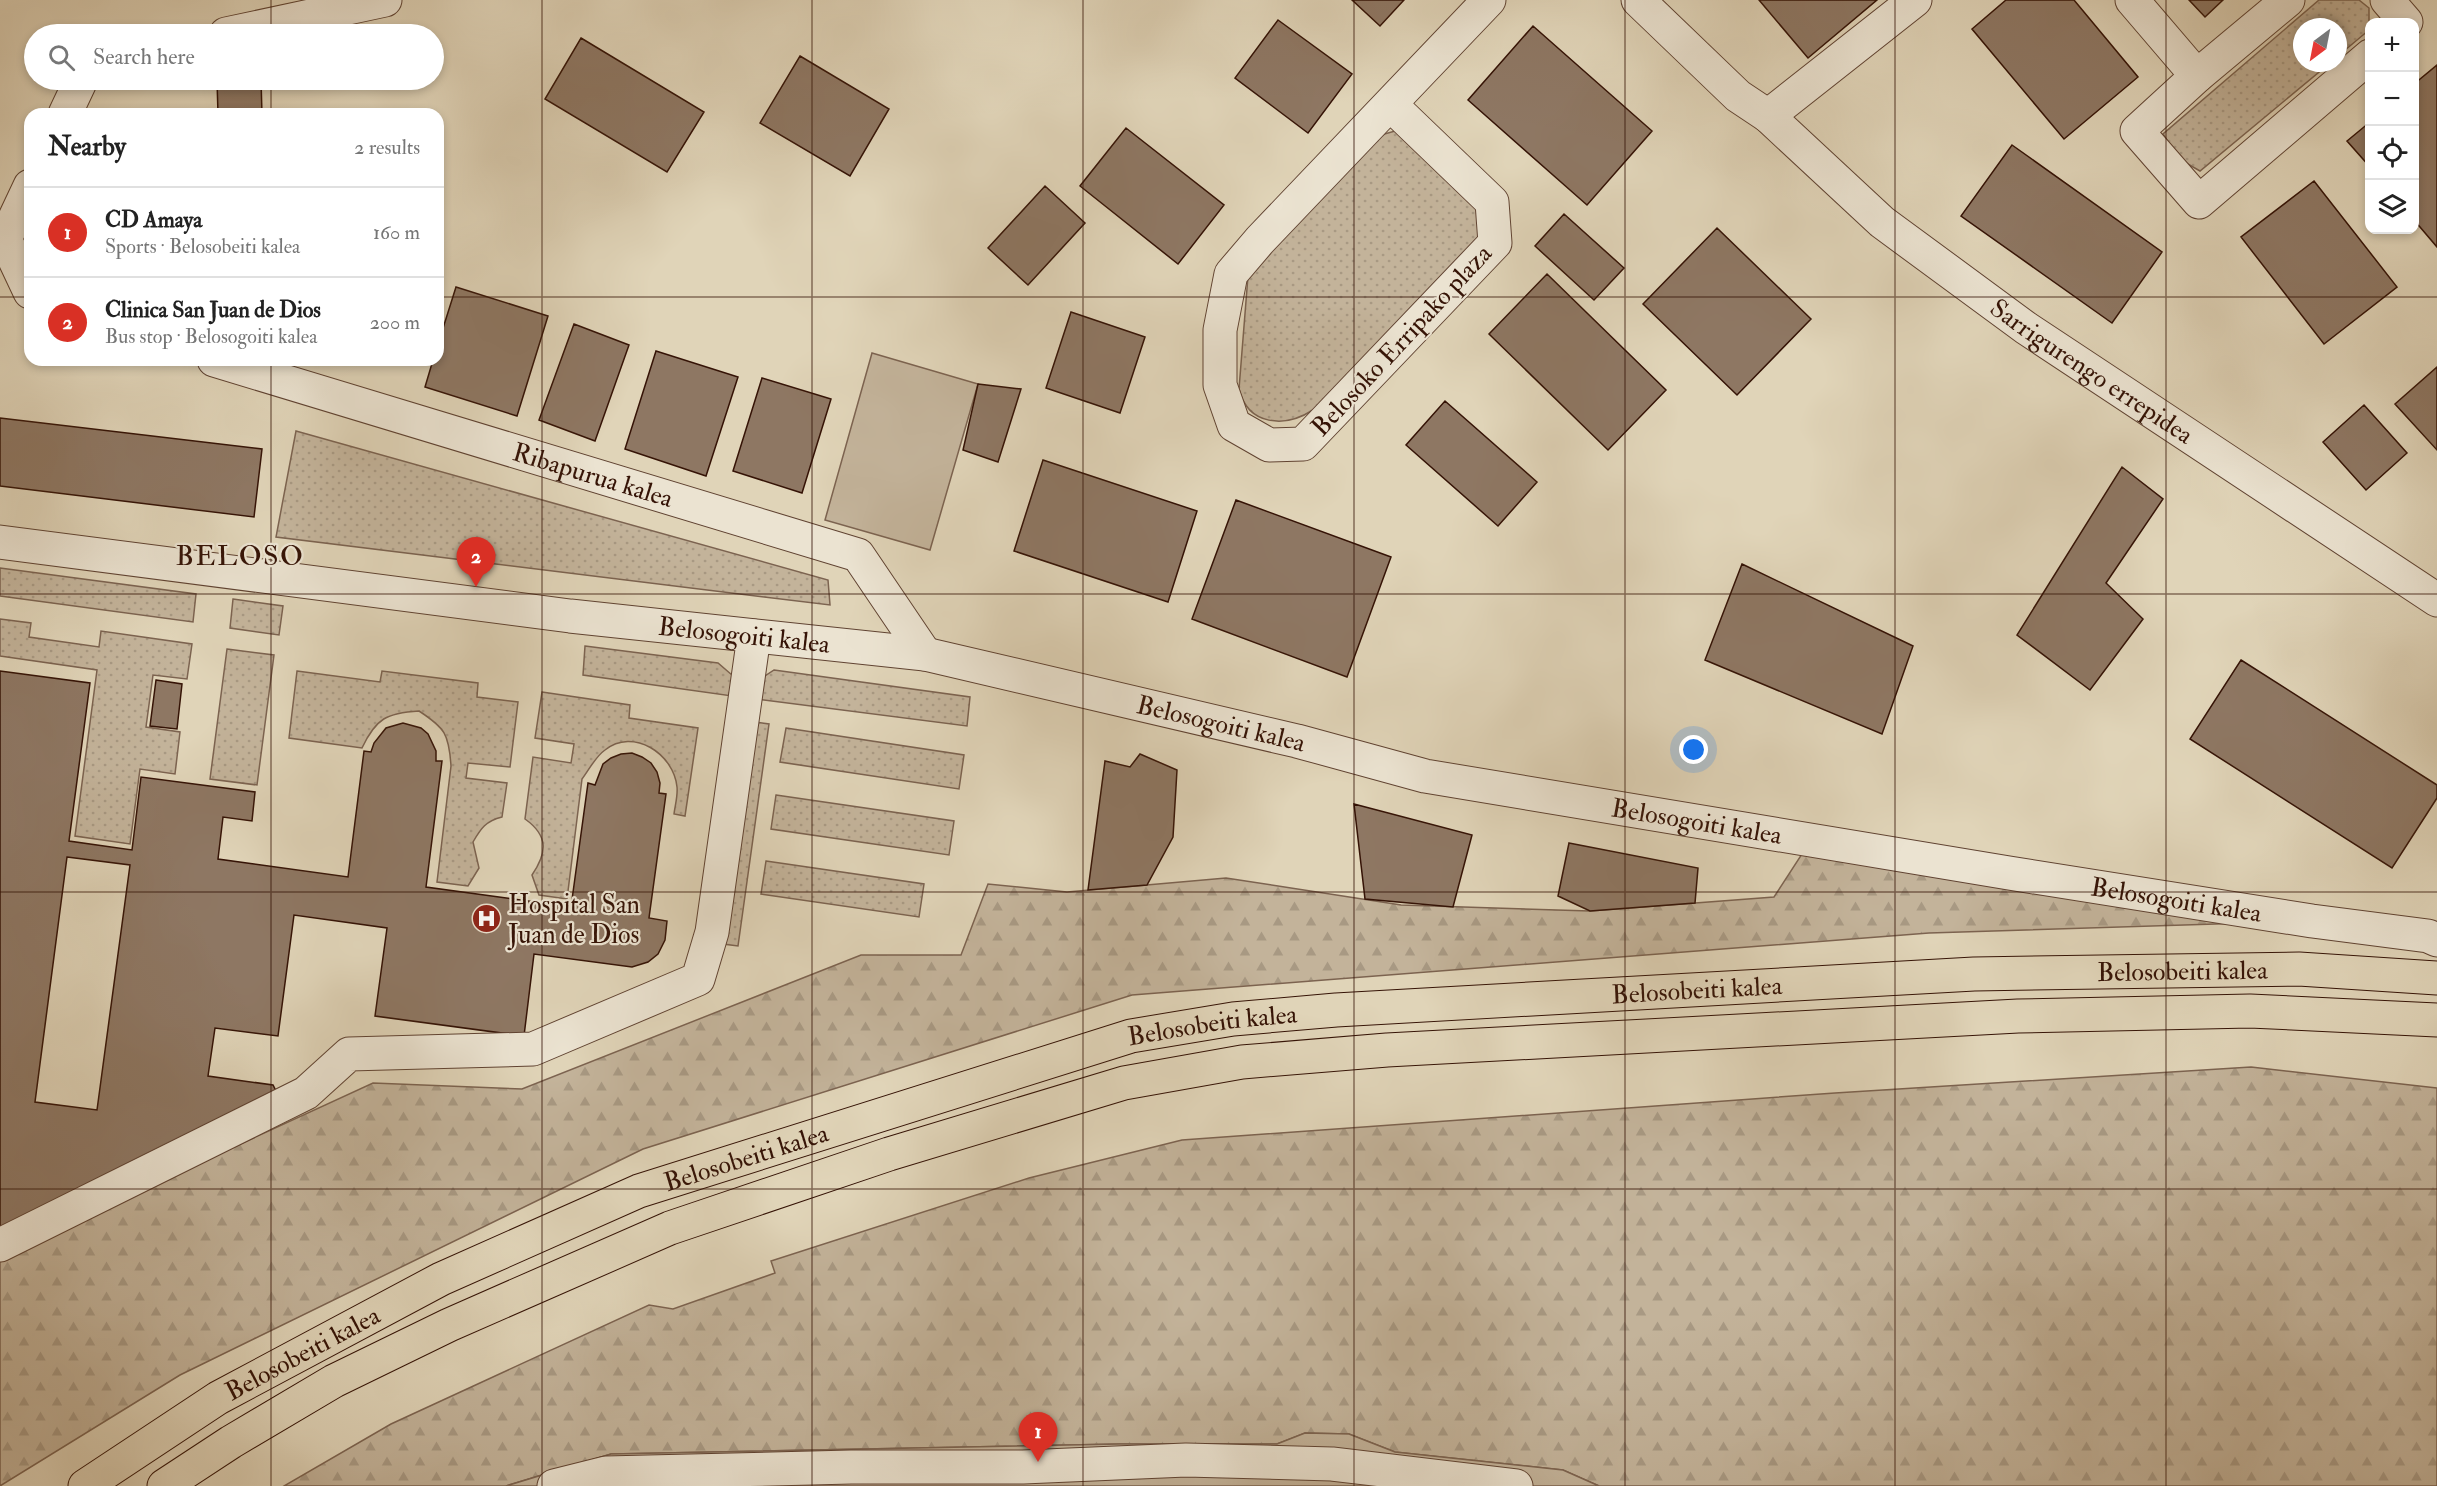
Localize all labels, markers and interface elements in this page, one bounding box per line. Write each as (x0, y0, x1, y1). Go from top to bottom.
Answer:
north arrow (2293, 18, 2347, 72)
map controls (2365, 18, 2419, 234)
button: + (2365, 18, 2419, 72)
search box (24, 24, 444, 90)
icon: search (45, 41, 78, 74)
text: Search here (93, 43, 195, 71)
button: − (2365, 72, 2419, 126)
button: locate (2365, 126, 2419, 180)
text: Nearby (48, 131, 126, 163)
text: 2 results (354, 135, 420, 160)
button: layers (2365, 180, 2419, 234)
text: CD Amaya (105, 206, 202, 234)
text: 1 (64, 220, 71, 245)
text: 160 m (373, 220, 420, 245)
text: Sports · Belosobeiti kalea (105, 234, 300, 259)
street label: Belosoko Erripako plaza (1305, 238, 1500, 444)
street label: Sarrigurengo errepidea (1984, 292, 2199, 452)
text: Clinica San Juan de Dios (105, 296, 321, 324)
text: 2 (62, 310, 73, 335)
text: 200 m (370, 310, 420, 335)
text: Bus stop · Belosogoiti kalea (105, 324, 317, 349)
street label: Ribapurua kalea (509, 436, 677, 515)
pin: 2 (456, 538, 496, 587)
district label: BELOSO (176, 539, 304, 574)
street label: Belosogoiti kalea (657, 611, 832, 661)
street label: Belosogoiti kalea (1133, 689, 1309, 760)
your location (1679, 735, 1708, 764)
street label: Belosogoiti kalea (1609, 792, 1785, 852)
street label: Belosogoiti kalea (2089, 871, 2264, 930)
place label: Hospital San Juan de Dios (507, 889, 640, 951)
hospital icon: Hospital San Juan de Dios (471, 903, 503, 935)
street label: Belosobeiti kalea (2097, 954, 2268, 989)
street label: Belosobeiti kalea (1611, 970, 1783, 1011)
street label: Belosobeiti kalea (1125, 998, 1299, 1053)
street label: Belosobeiti kalea (660, 1117, 833, 1199)
street label: Belosobeiti kalea (220, 1299, 386, 1408)
pin: 1 (1018, 1412, 1058, 1462)

